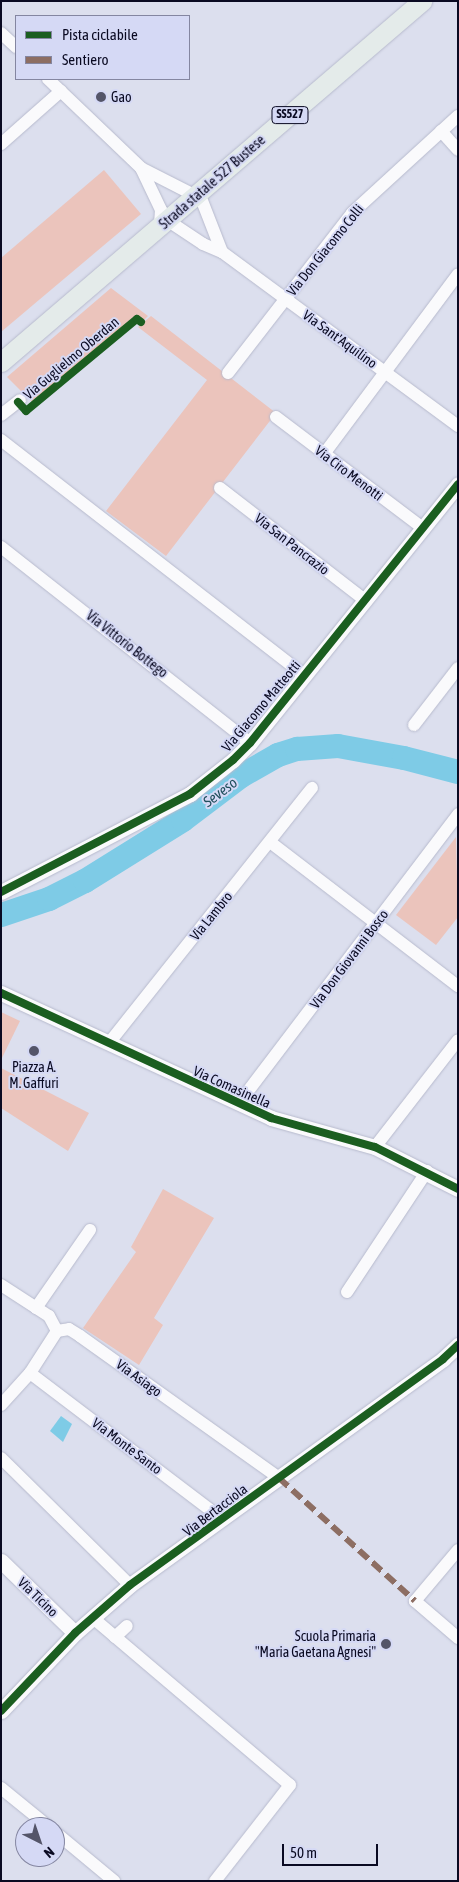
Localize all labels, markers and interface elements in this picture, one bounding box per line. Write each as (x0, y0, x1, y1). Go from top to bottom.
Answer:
legend (15, 15, 190, 80)
text: Pista ciclabile (62, 26, 138, 43)
text: Sentiero (62, 51, 108, 68)
place label: Gao (111, 89, 132, 105)
marker: Gao (95, 91, 107, 103)
road number: SS527 (271, 106, 309, 124)
street label: Strada statale 527 Bustese (156, 131, 268, 233)
street label: Via Don Giacomo Colli (283, 201, 367, 299)
street label: Via Sant'Aquilino (300, 306, 380, 372)
street label: Via Guglielmo Oberdan (20, 313, 122, 403)
street label: Via Ciro Menotti (312, 442, 386, 504)
street label: Via San Pancrazio (251, 510, 333, 578)
street label: Via Vittorio Bottego (83, 607, 171, 681)
street label: Via Giacomo Matteotti (218, 657, 304, 755)
water label: Seveso (199, 773, 241, 811)
street label: Via Lambro (186, 888, 236, 944)
street label: Via Don Giovanni Bosco (306, 906, 392, 1012)
marker: Piazza A. M. Gaffuri (28, 1045, 40, 1057)
place label: Piazza A. M. Gaffuri (9, 1059, 59, 1092)
street label: Via Comasinella (191, 1062, 273, 1112)
street label: Via Asiago (113, 1356, 165, 1400)
street label: Via Monte Santo (89, 1414, 165, 1478)
street label: Via Bertacciola (179, 1480, 251, 1540)
street label: Via Ticino (14, 1574, 62, 1620)
place label: Scuola Primaria "Maria Gaetana Agnesi" (255, 1628, 376, 1660)
marker: Scuola Primaria "Maria Gaetana Agnesi" (380, 1638, 392, 1650)
north arrow (15, 1817, 65, 1867)
scale bar (284, 1834, 380, 1866)
text: N (41, 1844, 58, 1861)
text: 50 m (290, 1844, 317, 1861)

